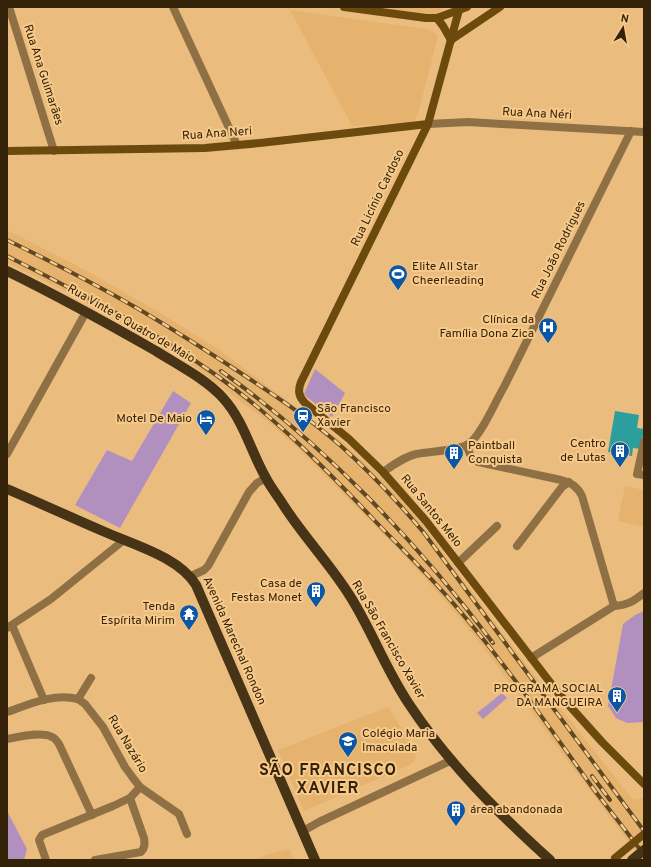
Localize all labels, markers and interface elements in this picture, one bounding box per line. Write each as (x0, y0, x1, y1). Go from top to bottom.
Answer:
north arrow (603, 8, 643, 48)
text: N (620, 12, 630, 27)
street label: Rua Ana Guimarães (19, 23, 67, 127)
street label: Rua Ana Néri (502, 104, 572, 124)
street label: Rua Ana Neri (181, 124, 253, 144)
street label: Rua Licínio Cardoso (348, 147, 409, 249)
street label: Rua João Rodrigues (528, 198, 590, 302)
place label: Elite All Star Cheerleading (412, 259, 484, 289)
sports icon: Elite All Star Cheerleading (387, 263, 409, 291)
street label: Rua Vinte e Quatro de Maio (64, 281, 198, 367)
place label: Clínica da Família Dona Zica (440, 312, 534, 342)
hospital icon: Clínica da Família Dona Zica (537, 316, 559, 344)
place label: São Francisco Xavier (317, 401, 391, 431)
station icon: São Francisco Xavier (292, 405, 314, 433)
hotel icon: Motel De Maio (195, 408, 217, 436)
place label: Motel De Maio (116, 411, 192, 427)
place label: Centro de Lutas (560, 436, 606, 466)
place label: Paintball Conquista (468, 438, 522, 468)
building icon: Centro de Lutas (609, 440, 631, 468)
building icon: Paintball Conquista (443, 442, 465, 470)
street label: Rua Santos Melo (397, 471, 466, 551)
street label: Avenida Marechal Rondon (198, 574, 270, 708)
place label: Casa de Festas Monet (231, 576, 302, 606)
street label: Rua São Francisco Xavier (347, 578, 429, 703)
building icon: Casa de Festas Monet (305, 580, 327, 608)
place label: Tenda Espírita Mirim (101, 599, 175, 629)
temple icon: Tenda Espírita Mirim (178, 603, 200, 631)
place label: PROGRAMA SOCIAL DA MANGUEIRA (494, 681, 603, 711)
building icon: PROGRAMA SOCIAL DA MANGUEIRA (606, 685, 628, 713)
street label: Rua Nazário (103, 712, 151, 776)
place label: Colégio Maria Imaculada (362, 726, 435, 756)
school or university icon: Colégio Maria Imaculada (337, 730, 359, 758)
district label: SÃO FRANCISCO XAVIER (259, 759, 397, 799)
building icon: área abandonada (445, 799, 467, 827)
place label: área abandonada (470, 802, 563, 818)

